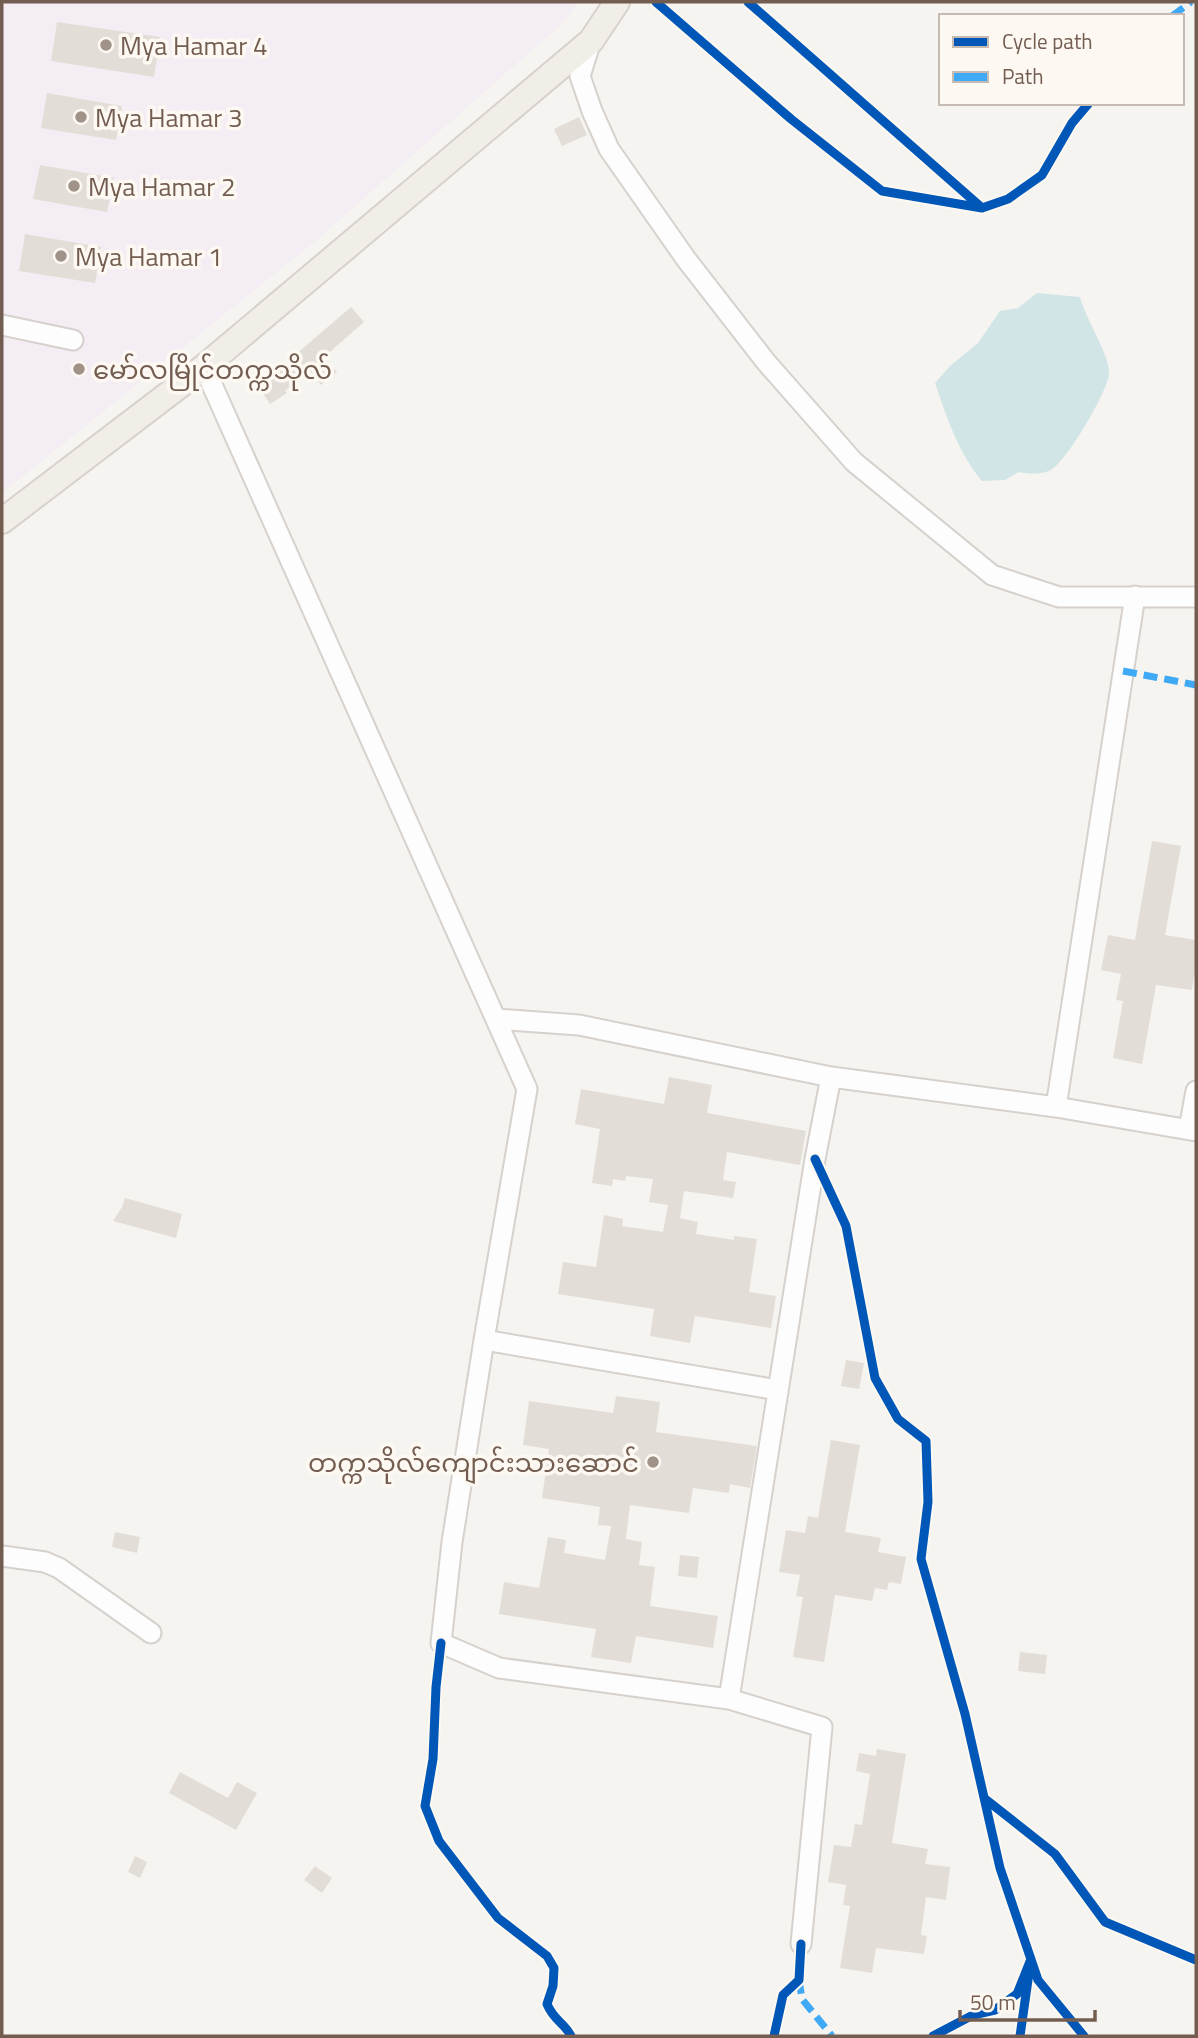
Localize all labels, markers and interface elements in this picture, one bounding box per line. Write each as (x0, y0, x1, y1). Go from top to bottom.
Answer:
legend (939, 14, 1184, 105)
text: Cycle path (1002, 25, 1093, 57)
place label: Mya Hamar 4 (120, 26, 268, 65)
marker: Mya Hamar 4 (98, 37, 114, 53)
text: Path (1002, 60, 1044, 92)
place label: Mya Hamar 3 (95, 98, 243, 137)
marker: Mya Hamar 3 (73, 109, 89, 125)
place label: Mya Hamar 2 (88, 167, 236, 206)
marker: Mya Hamar 2 (66, 178, 82, 194)
place label: Mya Hamar 1 (75, 237, 223, 276)
marker: Mya Hamar 1 (53, 248, 69, 264)
place label: မော်လမြိုင်တက္ကသိုလ် (93, 350, 332, 391)
marker: မော်လမြိုင်တက္ကသိုလ် (71, 361, 87, 377)
place label: တက္ကသိုလ်ကျောင်းသားဆောင် (308, 1443, 639, 1484)
marker: တက္ကသိုလ်ကျောင်းသားဆောင် (645, 1454, 661, 1470)
scale bar (960, 1979, 1095, 2023)
text: 50 m (970, 1986, 1016, 2018)

